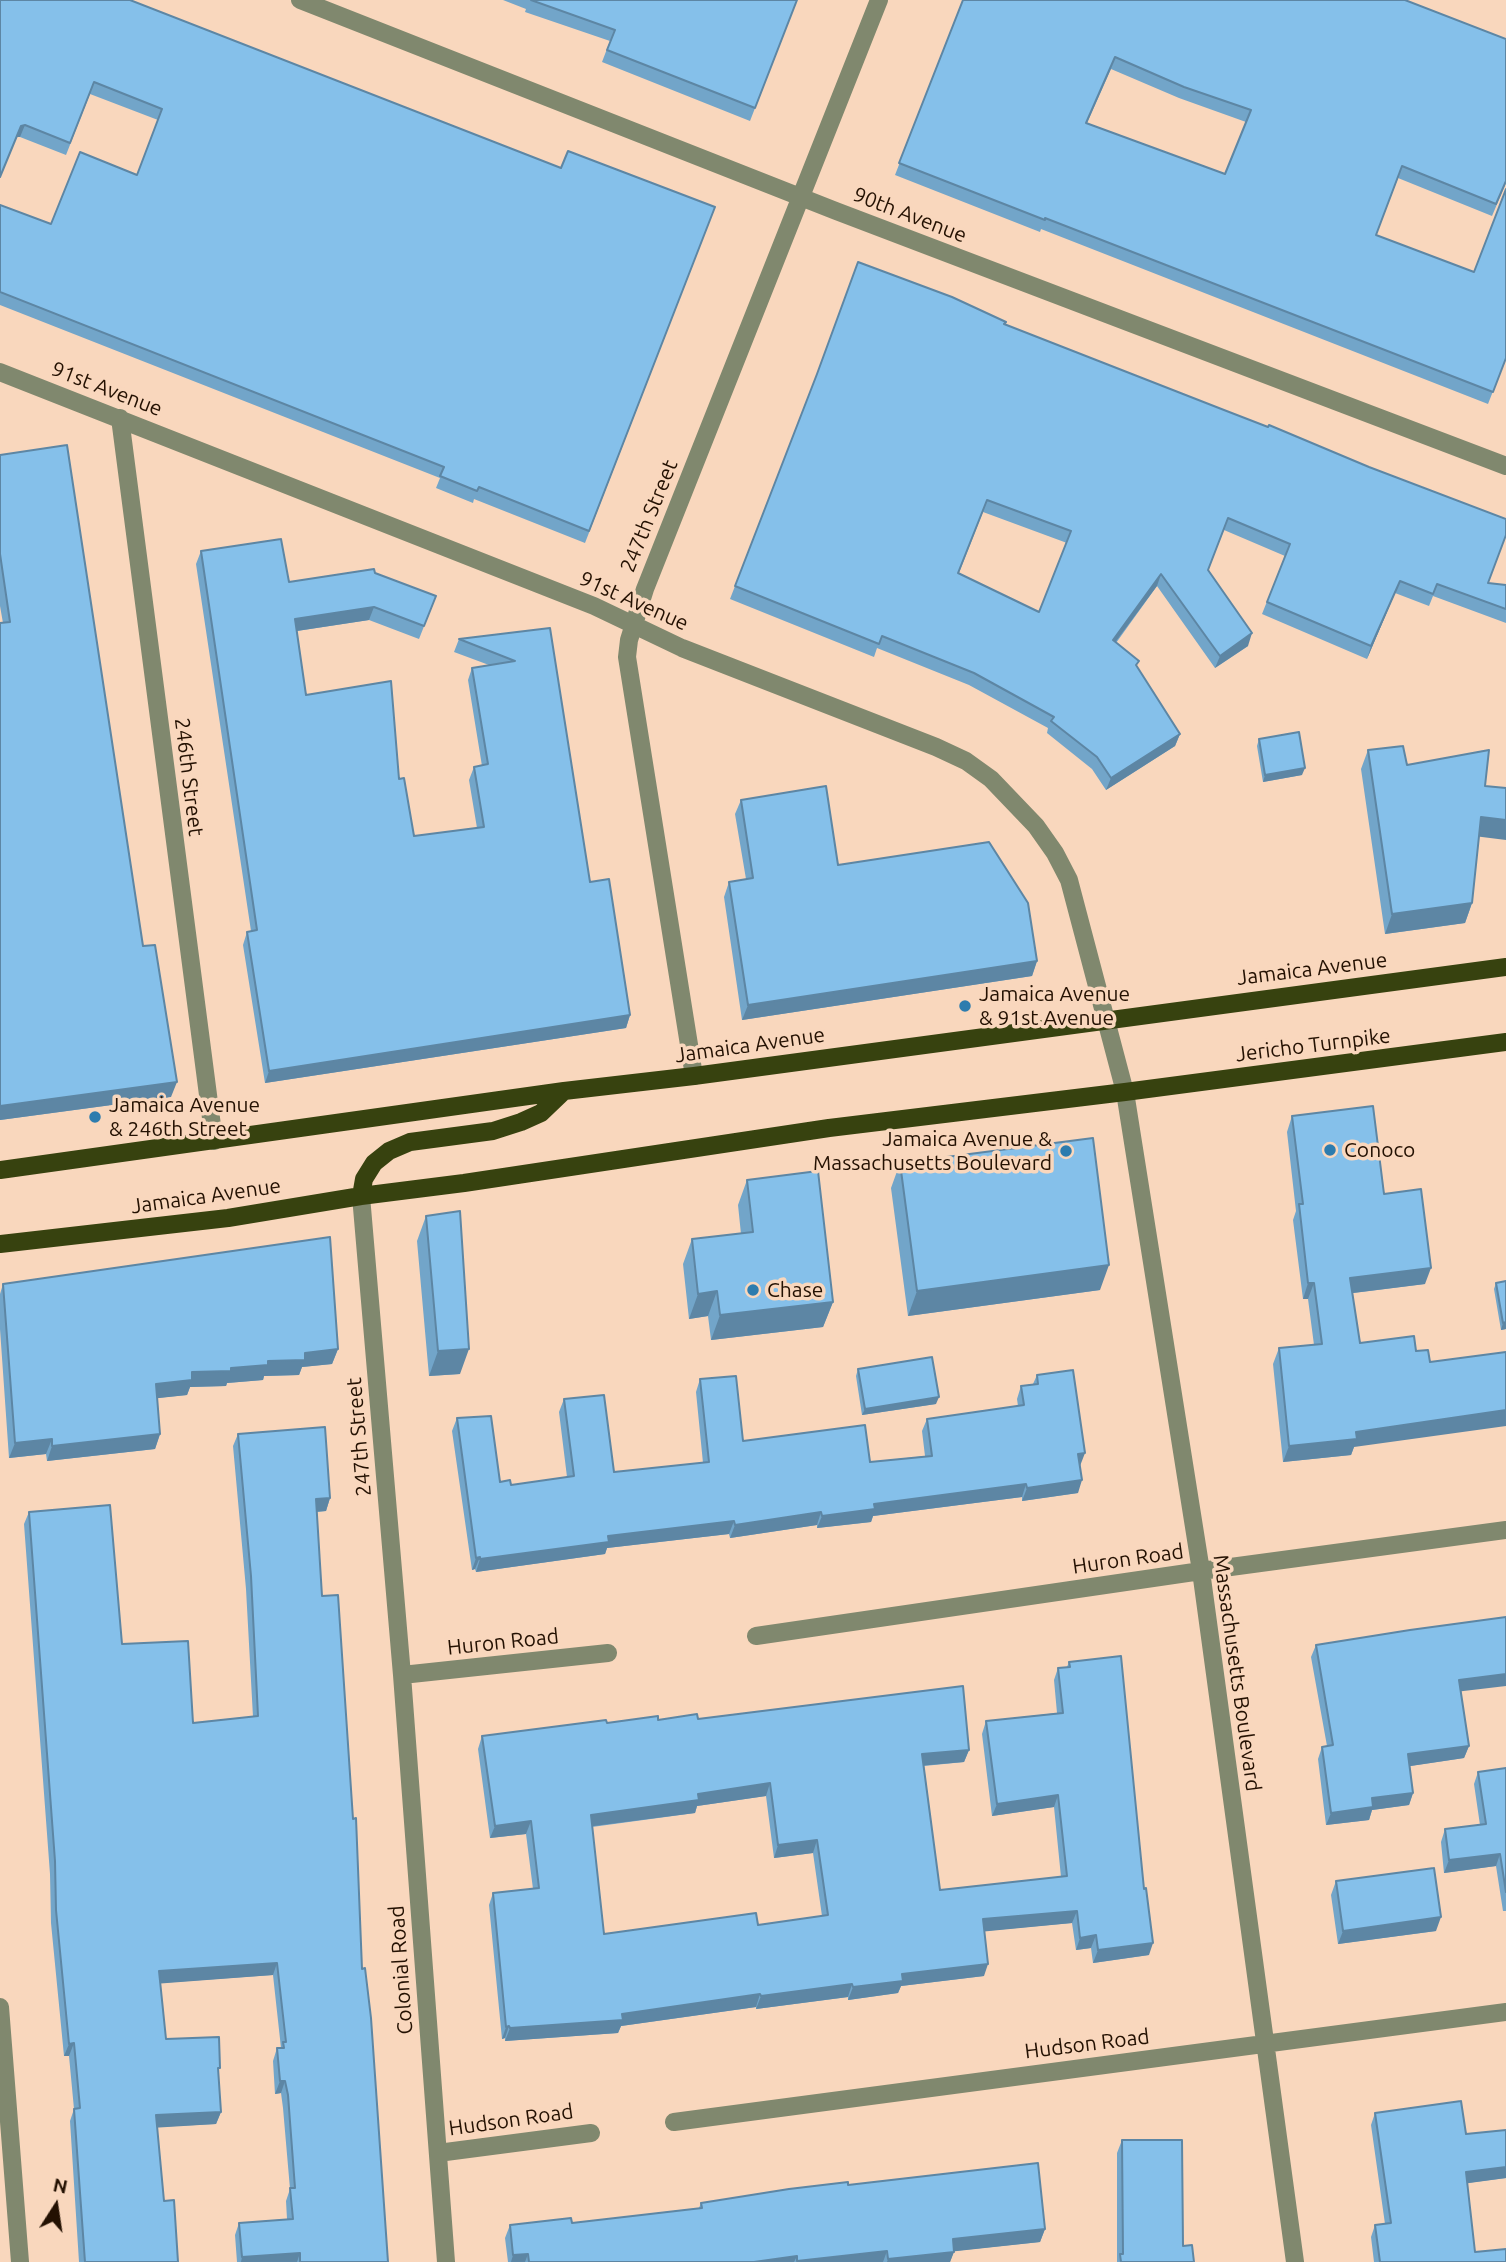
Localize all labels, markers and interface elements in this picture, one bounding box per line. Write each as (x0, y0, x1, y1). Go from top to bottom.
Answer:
street label: 90th Avenue (850, 182, 970, 248)
street label: 91st Avenue (48, 356, 166, 422)
street label: 247th Street (615, 456, 683, 576)
street label: 91st Avenue (576, 566, 692, 636)
street label: 246th Street (169, 716, 209, 838)
street label: Jamaica Avenue (1235, 947, 1389, 991)
place label: Jamaica Avenue & 91st Avenue (979, 981, 1130, 1031)
marker: Jamaica Avenue & 91st Avenue (957, 998, 973, 1014)
street label: Jamaica Avenue (673, 1022, 827, 1068)
street label: Jericho Turnpike (1234, 1023, 1392, 1067)
place label: Jamaica Avenue & 246th Street (109, 1092, 260, 1142)
marker: Jamaica Avenue & 246th Street (87, 1109, 103, 1125)
place label: Jamaica Avenue & Massachusetts Boulevard (813, 1126, 1052, 1176)
place label: Conoco (1344, 1137, 1415, 1163)
marker: Conoco (1322, 1142, 1338, 1158)
marker: Jamaica Avenue & Massachusetts Boulevard (1058, 1143, 1074, 1159)
street label: Jamaica Avenue (129, 1173, 283, 1219)
place label: Chase (767, 1277, 823, 1303)
marker: Chase (745, 1282, 761, 1298)
street label: 247th Street (341, 1377, 377, 1497)
street label: Huron Road (1071, 1539, 1185, 1579)
street label: Massachusetts Boulevard (1208, 1553, 1266, 1793)
street label: Huron Road (446, 1624, 560, 1660)
street label: Colonial Road (384, 1905, 418, 2035)
street label: Hudson Road (1023, 2024, 1151, 2064)
street label: Hudson Road (447, 2099, 575, 2141)
north arrow (21, 2171, 91, 2241)
text: N (51, 2173, 70, 2198)

